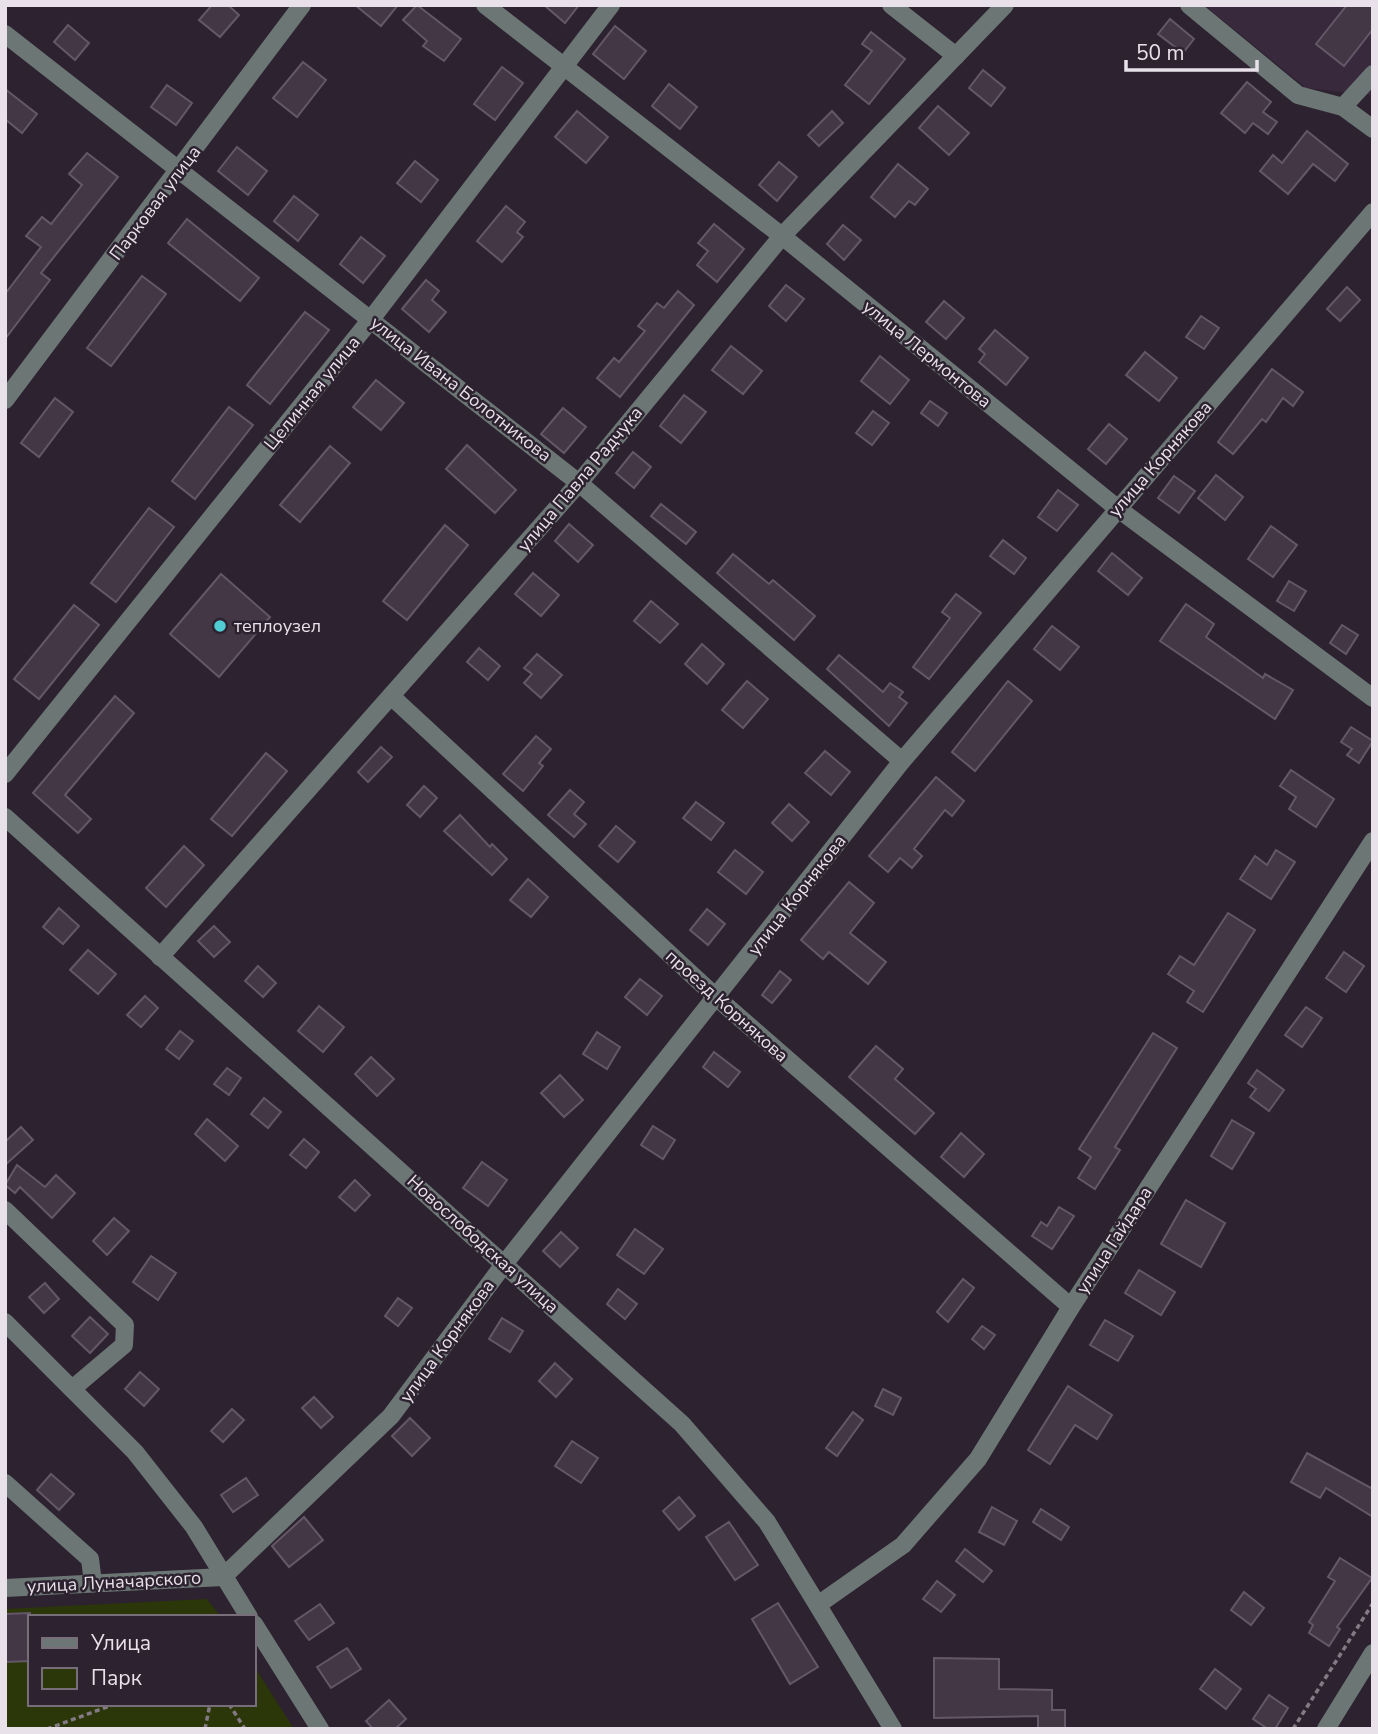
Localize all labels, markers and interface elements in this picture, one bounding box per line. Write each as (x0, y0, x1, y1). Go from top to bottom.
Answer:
scale bar (1126, 28, 1257, 72)
text: 50 m (1136, 39, 1185, 67)
street label: Парковая улица (104, 141, 206, 265)
street label: улица Лермонтова (858, 295, 996, 413)
street label: улица Ивана Болотникова (366, 311, 556, 467)
street label: Целинная улица (259, 331, 365, 455)
street label: улица Корнякова (1103, 396, 1217, 522)
street label: улица Павла Радчука (512, 401, 648, 557)
place label: теплоузел (234, 614, 321, 638)
marker: теплоузел (212, 618, 228, 634)
street label: улица Корнякова (742, 830, 852, 960)
street label: проезд Корнякова (661, 944, 793, 1068)
street label: Новослободская улица (402, 1169, 564, 1319)
street label: улица Гайдара (1070, 1182, 1158, 1298)
street label: улица Корнякова (394, 1275, 500, 1407)
street label: улица Луначарского (26, 1565, 202, 1599)
legend (28, 1615, 256, 1706)
text: Улица (90, 1629, 151, 1657)
text: Парк (91, 1664, 143, 1692)

